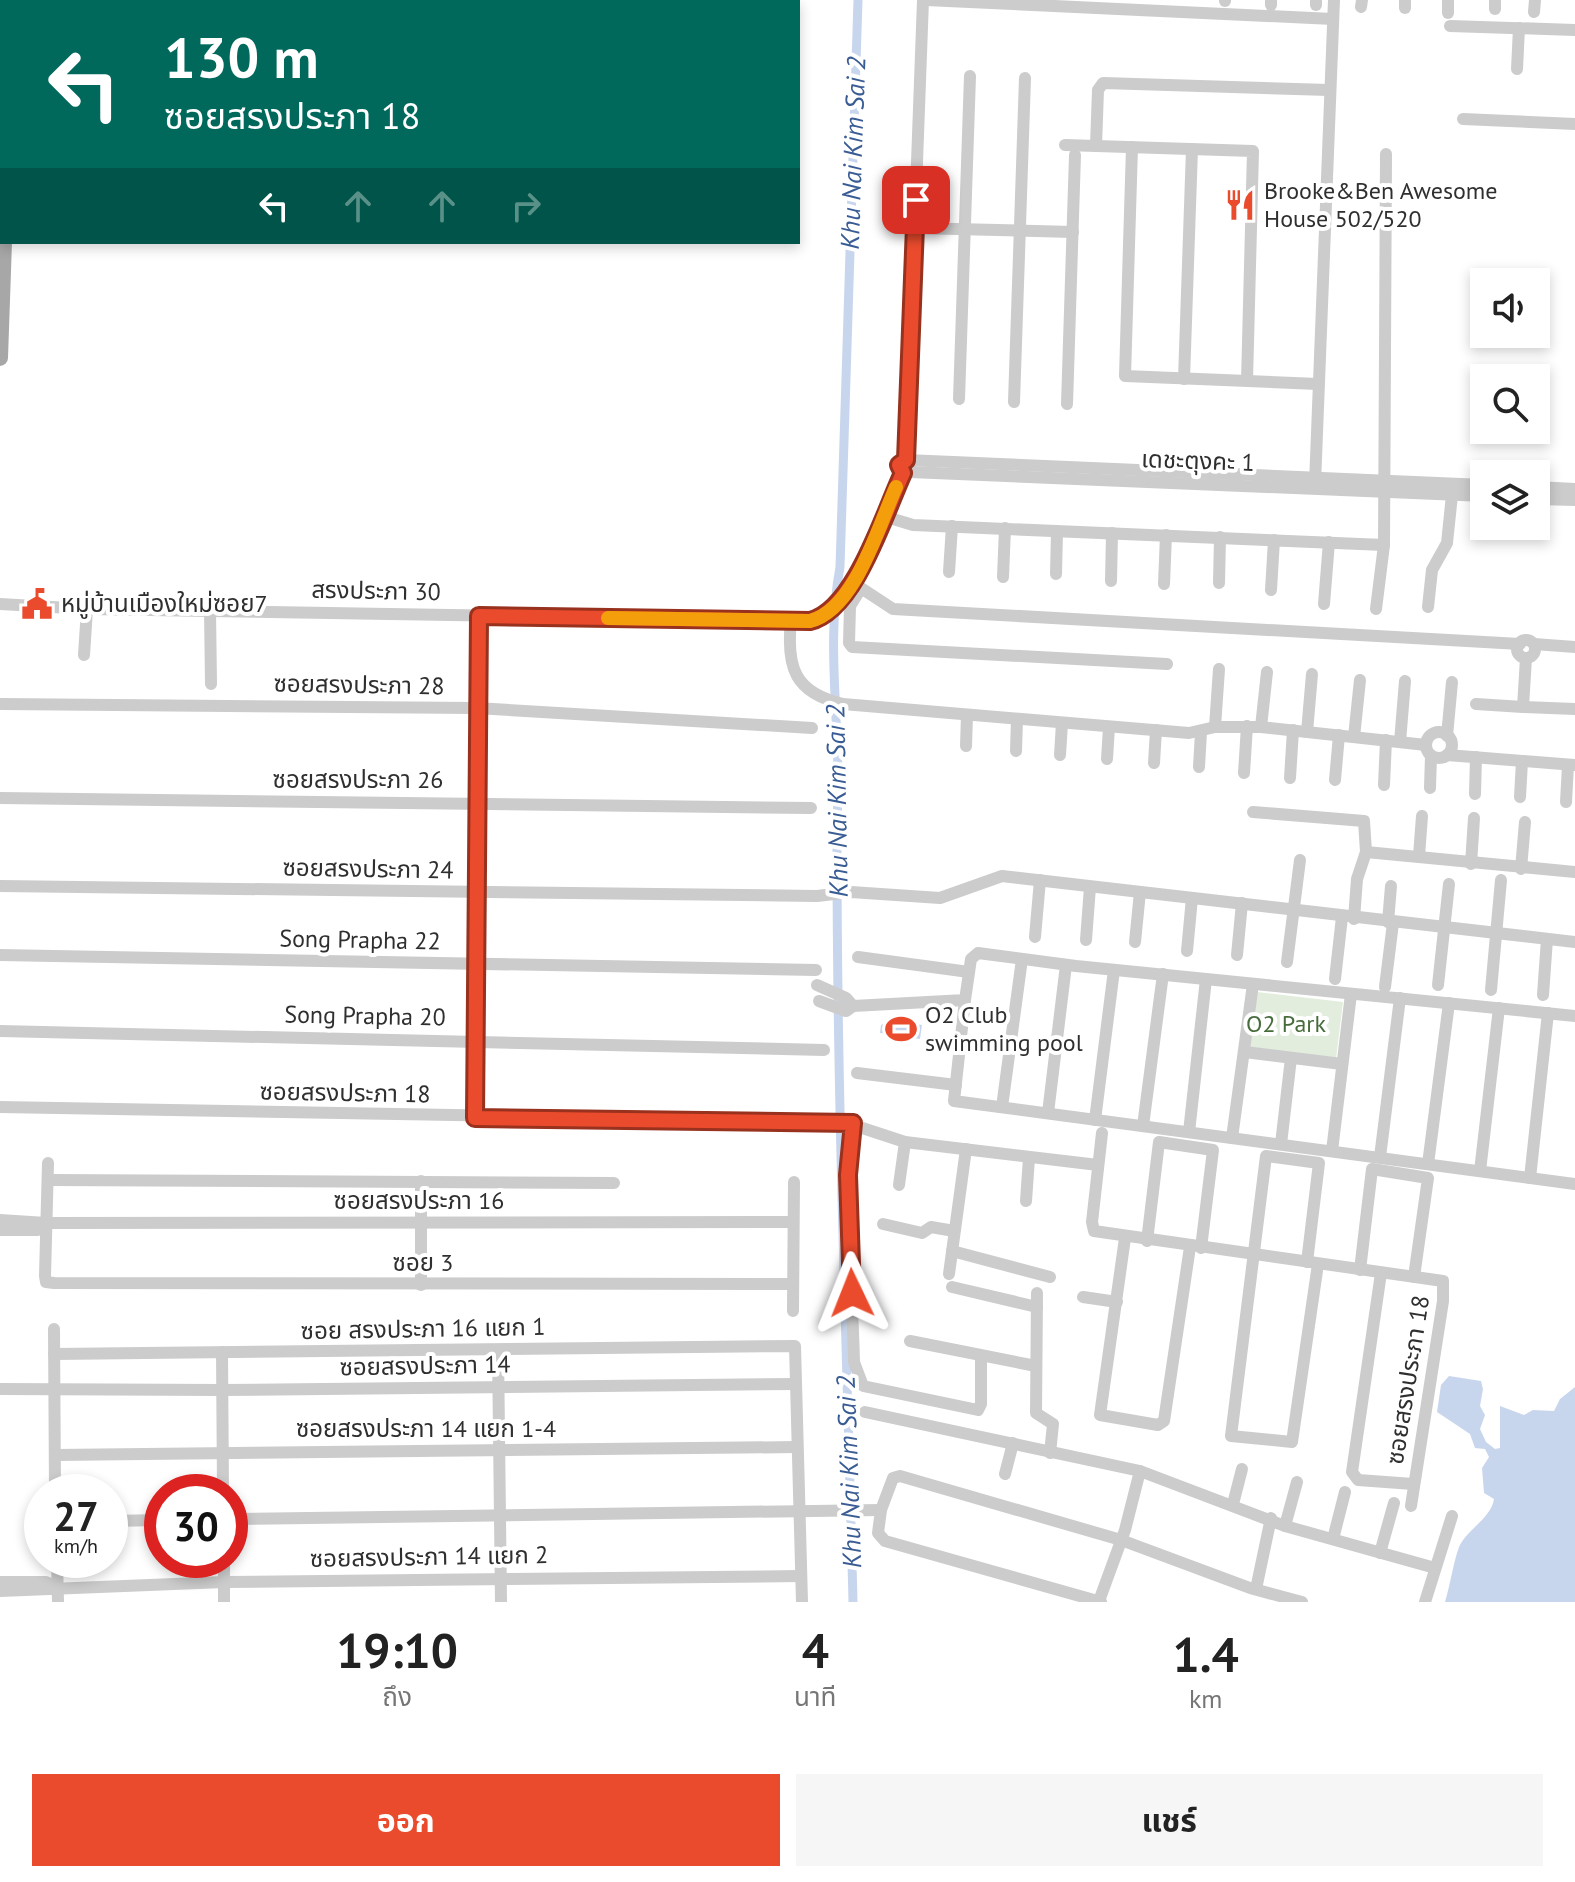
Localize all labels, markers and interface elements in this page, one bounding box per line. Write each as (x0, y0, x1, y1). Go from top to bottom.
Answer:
text: 130 m (164, 21, 319, 93)
icon: left (32, 32, 136, 136)
water label: Khu Nai Kim Sai 2 (833, 56, 872, 250)
text: ซอยสรงประภา 18 (164, 92, 420, 139)
pin (882, 166, 950, 234)
place label: Brooke&Ben Awesome House 502/520 (1264, 175, 1498, 234)
icon: arrive (894, 178, 938, 222)
icon: left (252, 184, 296, 228)
icon: ahead (336, 184, 380, 228)
icon: ahead (420, 184, 464, 228)
icon: right (504, 184, 548, 228)
restaurant icon: Brooke&Ben Awesome House 502/520 (1223, 188, 1257, 222)
map controls (1470, 268, 1550, 540)
button: sound (1470, 268, 1550, 348)
button: search (1470, 364, 1550, 444)
street label: เดชะตุงคะ 1 (1141, 443, 1255, 478)
button: layers (1470, 460, 1550, 540)
street label: สรงประภา 30 (311, 574, 441, 607)
public building icon: หมู่บ้านเมืองใหม่ซอย7 (20, 587, 54, 621)
place label: หมู่บ้านเมืองใหม่ซอย7 (61, 588, 267, 619)
street label: ซอยสรงประภา 28 (273, 668, 445, 701)
water label: Khu Nai Kim Sai 2 (818, 704, 855, 898)
street label: ซอยสรงประภา 26 (273, 764, 443, 795)
street label: ซอยสรงประภา 24 (282, 852, 454, 885)
street label: Song Prapha 22 (279, 923, 441, 956)
street label: Song Prapha 20 (284, 999, 446, 1032)
place label: O2 Club swimming pool (925, 999, 1083, 1058)
park label: O2 Park (1246, 1008, 1327, 1039)
sports icon: O2 Club swimming pool (884, 1012, 918, 1046)
street label: ซอยสรงประภา 18 (259, 1076, 431, 1109)
street label: ซอยสรงประภา 16 (334, 1185, 504, 1216)
street label: ซอย 3 (393, 1247, 453, 1278)
position arrow (810, 1251, 894, 1335)
street label: ซอยสรงประภา 18 (1379, 1293, 1436, 1467)
street label: ซอย สรงประภา 16 แยก 1 (300, 1311, 546, 1346)
street label: ซอยสรงประภา 14 (339, 1349, 511, 1382)
water label: Khu Nai Kim Sai 2 (829, 1375, 868, 1569)
street label: ซอยสรงประภา 14 แยก 1-4 (296, 1413, 556, 1444)
speed limit sign: 30 (144, 1474, 248, 1578)
text: 27 (53, 1490, 99, 1542)
text: km/h (54, 1533, 98, 1559)
street label: ซอยสรงประภา 14 แยก 2 (310, 1539, 548, 1574)
text: 19:10 (336, 1619, 458, 1681)
text: 4 (802, 1619, 829, 1681)
text: 1.4 (1173, 1623, 1239, 1685)
text: ถึง (382, 1680, 412, 1713)
text: นาที (794, 1680, 836, 1713)
text: km (1189, 1682, 1222, 1715)
button: ออก (32, 1774, 780, 1866)
button: แชร์ (796, 1774, 1543, 1866)

